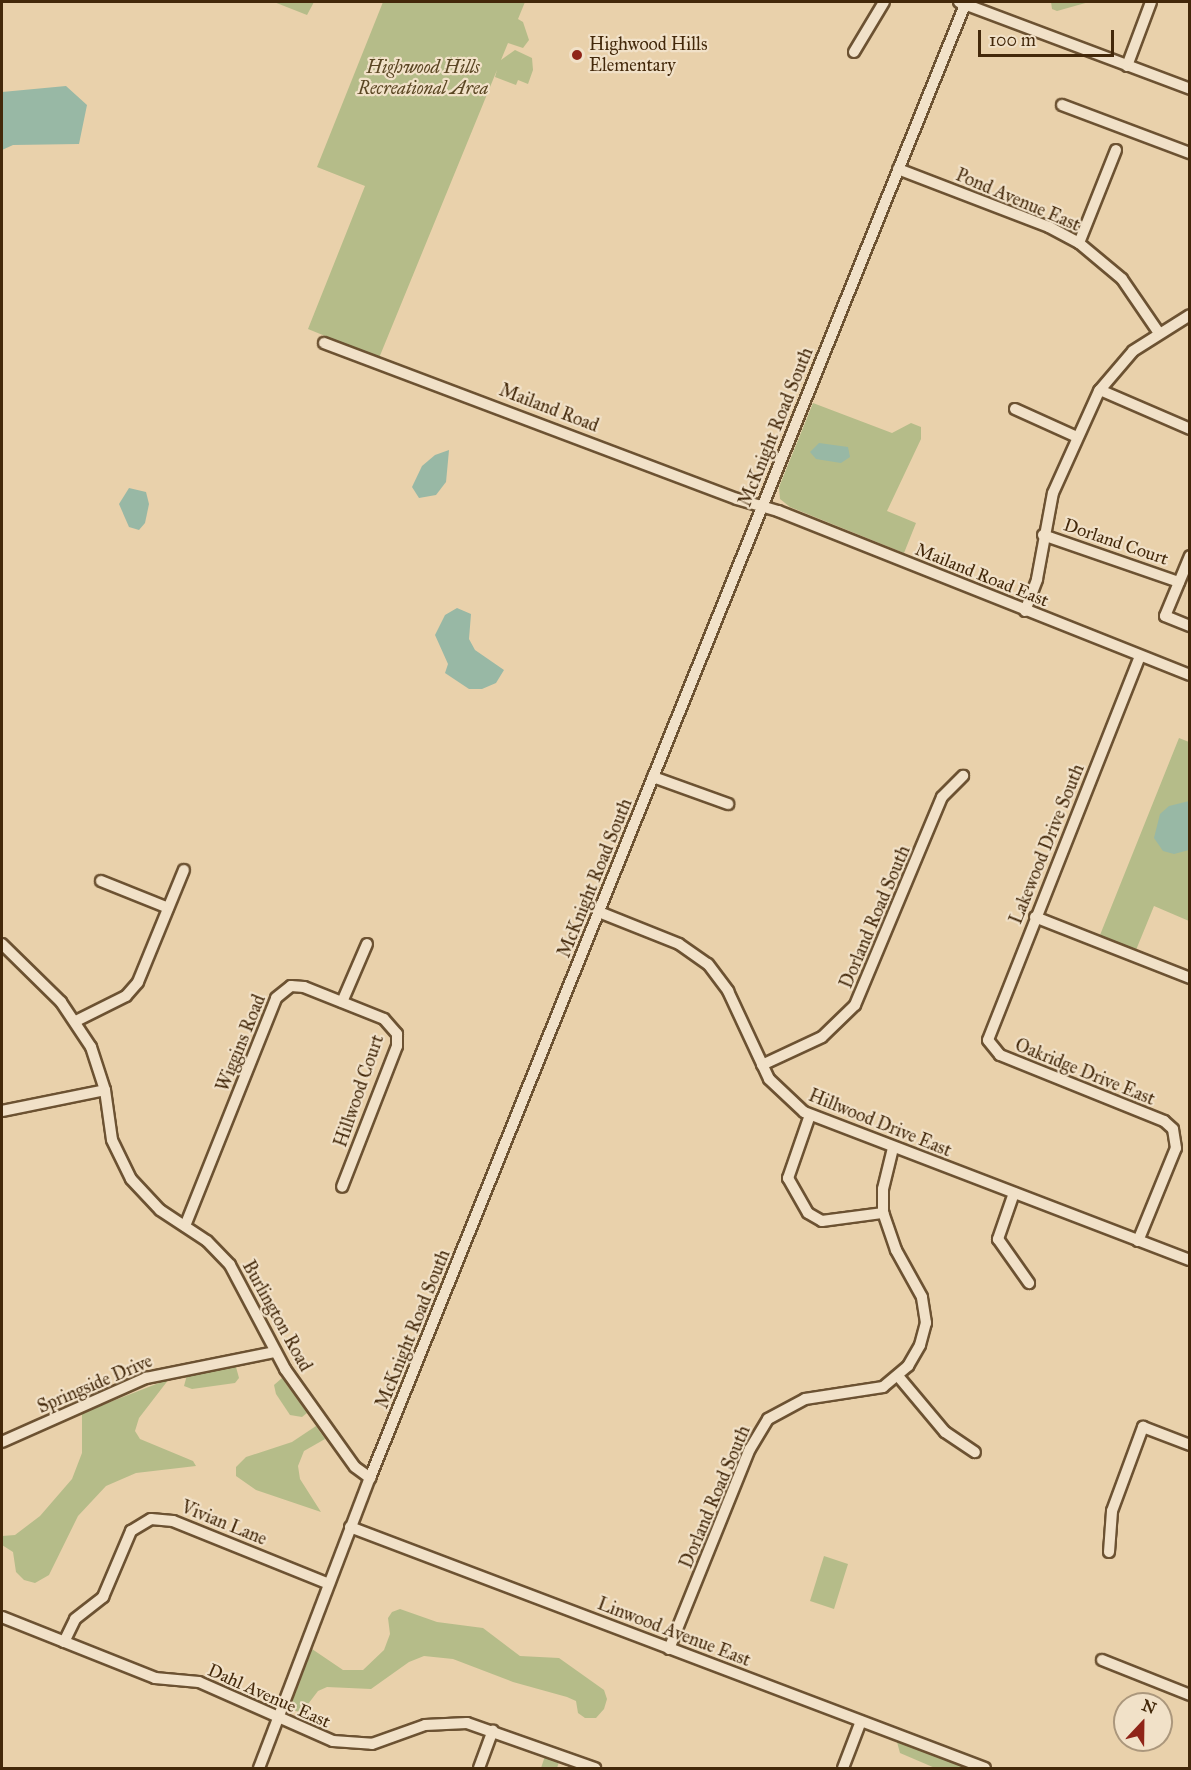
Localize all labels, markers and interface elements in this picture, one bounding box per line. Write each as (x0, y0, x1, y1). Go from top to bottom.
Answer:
scale bar (981, 18, 1118, 56)
text: 100 m (989, 29, 1036, 51)
place label: Highwood Hills Elementary (589, 34, 708, 76)
marker: Highwood Hills Elementary (570, 48, 584, 62)
park label: Highwood Hills Recreational Area (358, 57, 488, 100)
street label: Pond Avenue East (953, 164, 1083, 236)
street label: McKnight Road South (734, 344, 818, 510)
street label: Mailand Road (496, 379, 602, 437)
street label: Dorland Court (1061, 514, 1171, 570)
street label: Mailand Road East (912, 538, 1052, 612)
street label: Lakewood Drive South (1005, 761, 1089, 927)
street label: McKnight Road South (553, 795, 637, 961)
street label: Dorland Road South (835, 842, 915, 992)
street label: Wiggins Road (212, 992, 270, 1094)
street label: Hillwood Court (330, 1032, 388, 1150)
street label: Oakridge Drive East (1012, 1034, 1158, 1110)
street label: Hillwood Drive East (805, 1085, 955, 1161)
street label: McKnight Road South (371, 1246, 455, 1412)
street label: Burlington Road (238, 1257, 316, 1375)
street label: Springside Drive (34, 1350, 156, 1418)
street label: Dorland Road South (675, 1422, 755, 1572)
street label: Vivian Lane (178, 1496, 270, 1550)
street label: Linwood Avenue East (594, 1593, 754, 1671)
street label: Dahl Avenue East (204, 1659, 334, 1733)
north arrow (1113, 1692, 1173, 1752)
text: N (1139, 1695, 1159, 1718)

